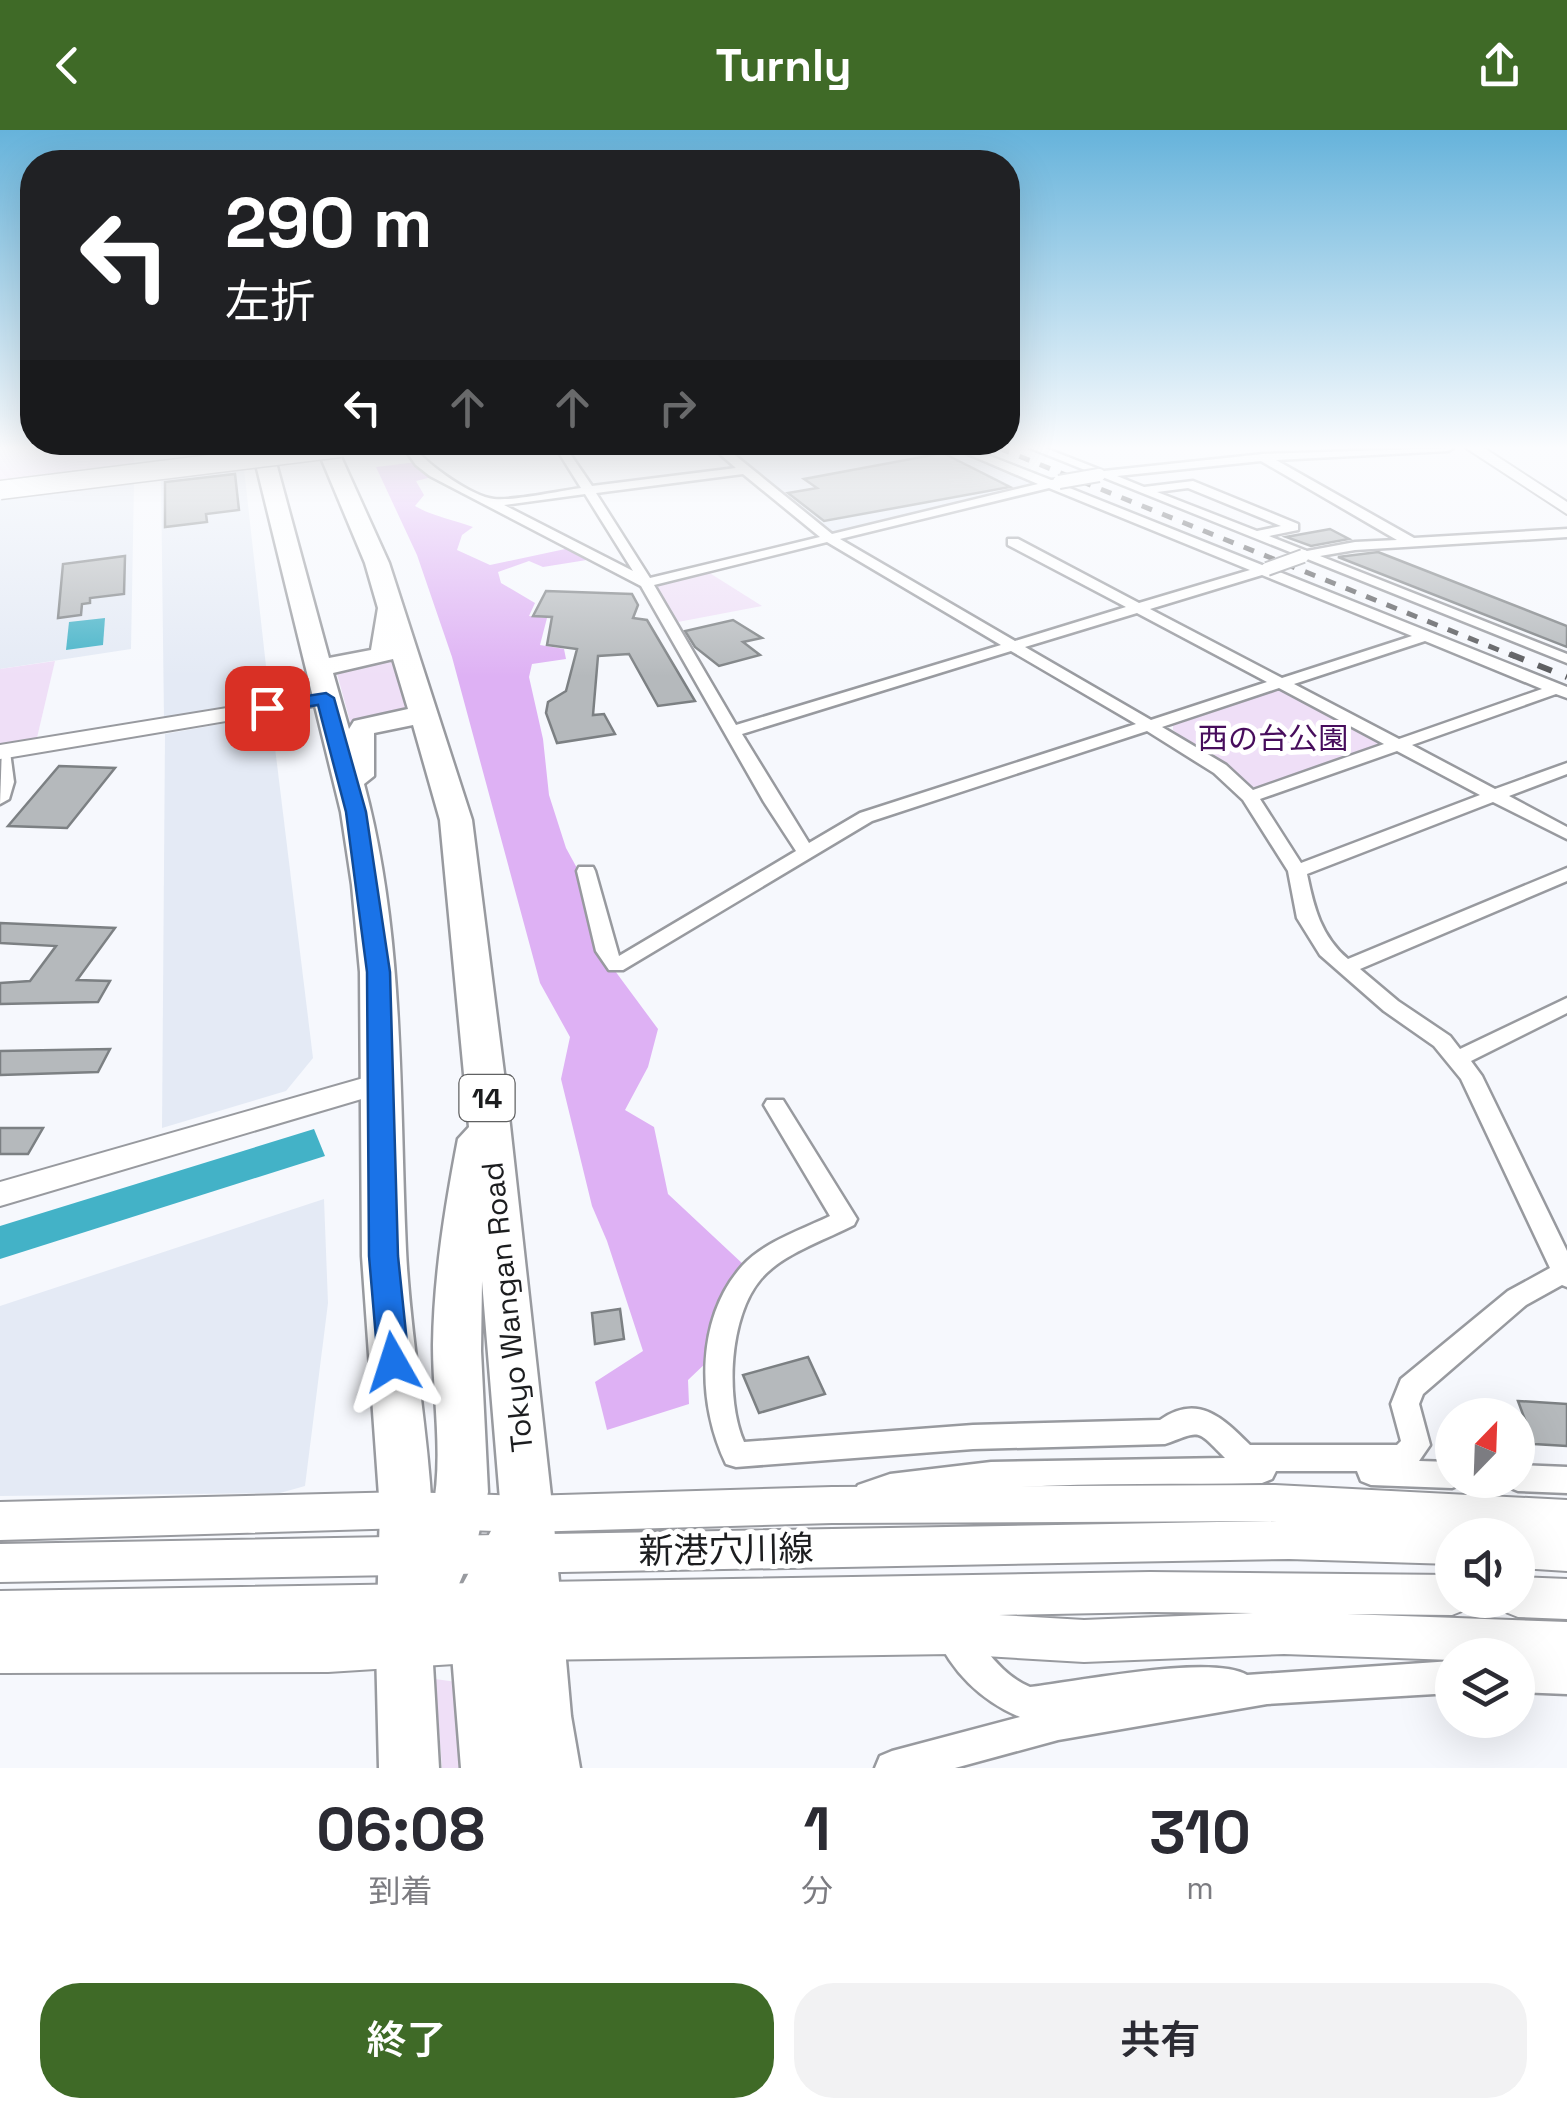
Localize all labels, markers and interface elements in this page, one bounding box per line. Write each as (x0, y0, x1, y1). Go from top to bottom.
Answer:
text: Turnly (715, 37, 852, 94)
icon: back (40, 38, 95, 93)
icon: share (1472, 38, 1527, 93)
text: 290 m (225, 178, 432, 267)
icon: left (60, 190, 190, 320)
text: 左折 (225, 273, 315, 330)
icon: left (335, 380, 390, 435)
icon: ahead (440, 380, 495, 435)
icon: ahead (545, 380, 600, 435)
icon: right (650, 380, 705, 435)
pin (225, 666, 310, 751)
icon: arrive (240, 681, 295, 736)
park label: 西の台公園 (1198, 719, 1348, 758)
road number: 14 (460, 1075, 514, 1121)
street label: Tokyo Wangan Road (472, 1160, 542, 1454)
position arrow (341, 1310, 445, 1414)
north arrow (1435, 1398, 1535, 1498)
map controls (1435, 1398, 1535, 1738)
button: sound (1435, 1518, 1535, 1618)
street label: 新港穴川線 (638, 1526, 814, 1574)
button: layers (1435, 1638, 1535, 1738)
text: 06:08 (316, 1791, 485, 1868)
text: 1 (804, 1791, 831, 1868)
text: 310 (1149, 1794, 1251, 1871)
text: m (1186, 1868, 1214, 1908)
text: 到着 (369, 1871, 433, 1911)
text: 分 (801, 1871, 833, 1911)
button: 終了 (40, 1983, 774, 2098)
button: 共有 (794, 1983, 1527, 2098)

